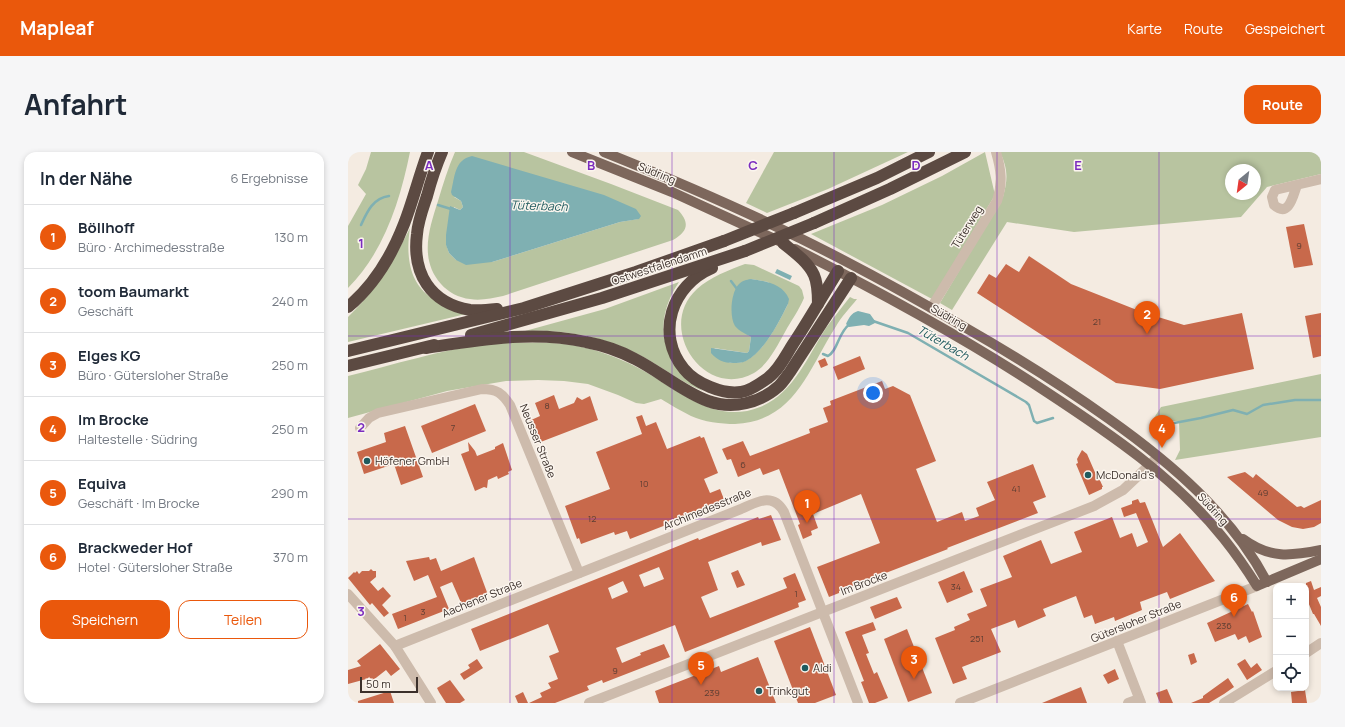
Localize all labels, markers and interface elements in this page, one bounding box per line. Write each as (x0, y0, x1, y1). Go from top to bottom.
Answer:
text: Mapleaf (20, 15, 94, 41)
text: Karte (1127, 19, 1162, 38)
text: Route (1184, 19, 1223, 38)
text: Gespeichert (1245, 19, 1325, 38)
text: Anfahrt (24, 85, 127, 123)
button: Route (1244, 85, 1321, 124)
text: A (425, 156, 434, 174)
text: B (587, 156, 595, 174)
text: C (748, 156, 758, 174)
text: D (911, 156, 921, 174)
text: E (1074, 156, 1082, 174)
street label: Südring (636, 158, 678, 187)
north arrow (1225, 164, 1261, 200)
text: In der Nähe (40, 167, 133, 190)
text: 6 Ergebnisse (231, 169, 308, 187)
water label: Tüterbach (510, 196, 569, 215)
street label: Tüterweg (947, 202, 986, 251)
text: Böllhoff (78, 217, 135, 238)
text: 1 (50, 228, 56, 246)
text: 130 m (274, 228, 308, 246)
text: 1 (358, 234, 364, 252)
text: Büro · Archimedesstraße (78, 238, 225, 256)
house number: 9 (1296, 239, 1302, 252)
street label: Ostwestfalendamm (609, 243, 708, 288)
text: toom Baumarkt (78, 281, 189, 302)
text: 2 (49, 292, 57, 310)
text: 240 m (272, 292, 308, 310)
street label: Südring (928, 300, 970, 333)
pin: 2 (1134, 301, 1160, 334)
text: Geschäft (78, 302, 134, 320)
house number: 21 (1093, 315, 1101, 328)
water label: Tüterbach (914, 321, 973, 365)
text: Elges KG (78, 345, 141, 366)
text: 3 (49, 356, 57, 374)
text: 250 m (272, 356, 308, 374)
text: Büro · Gütersloher Straße (78, 366, 228, 384)
your location (863, 383, 883, 403)
house number: 8 (544, 399, 550, 412)
street label: Neusser Straße (517, 402, 560, 481)
text: Im Brocke (78, 409, 149, 430)
pin: 4 (1149, 415, 1175, 448)
text: 2 (357, 418, 365, 436)
text: 4 (49, 420, 57, 438)
text: 250 m (272, 420, 308, 438)
house number: 7 (451, 421, 456, 434)
text: Haltestelle · Südring (78, 430, 197, 448)
place label: Höfener GmbH (375, 453, 449, 468)
marker: Höfener GmbH (362, 456, 372, 466)
house number: 6 (740, 458, 746, 471)
place label: McDonald's (1096, 467, 1154, 482)
marker: McDonald's (1083, 470, 1093, 480)
text: Equiva (78, 473, 126, 494)
house number: 10 (640, 477, 649, 490)
house number: 41 (1012, 482, 1020, 495)
text: 5 (49, 484, 57, 502)
text: 290 m (271, 484, 308, 502)
street label: Archimedesstraße (661, 484, 753, 533)
house number: 49 (1258, 486, 1268, 499)
street label: Südring (1194, 489, 1232, 528)
pin: 1 (794, 490, 820, 523)
text: Geschäft · Im Brocke (78, 494, 200, 512)
house number: 12 (588, 512, 596, 525)
text: Brackweder Hof (78, 537, 192, 558)
text: 6 (49, 548, 57, 566)
text: 370 m (273, 548, 308, 566)
text: Hotel · Gütersloher Straße (78, 558, 233, 576)
street label: Im Brocke (838, 567, 890, 598)
street label: Aachener Straße (440, 574, 525, 620)
house number: 34 (951, 580, 961, 593)
map controls (1273, 583, 1309, 691)
button: + (1273, 583, 1309, 619)
pin: 6 (1221, 584, 1247, 617)
house number: 1 (794, 587, 798, 600)
street label: Gütersloher Straße (1088, 595, 1184, 646)
button: Speichern (40, 600, 170, 639)
button: Teilen (178, 600, 308, 639)
text: 3 (357, 602, 365, 620)
house number: 3 (421, 605, 426, 618)
house number: 1 (403, 611, 407, 624)
house number: 236 (1216, 619, 1232, 632)
button: − (1273, 619, 1309, 655)
house number: 251 (970, 632, 984, 645)
pin: 3 (901, 646, 927, 679)
pin: 5 (688, 652, 714, 685)
button: locate (1273, 655, 1309, 691)
place label: Aldi (813, 660, 832, 675)
marker: Aldi (800, 663, 810, 673)
house number: 9 (612, 664, 618, 677)
scale bar (360, 675, 418, 694)
text: 50 m (366, 676, 391, 691)
place label: Trinkgut (767, 683, 809, 698)
house number: 239 (704, 686, 720, 699)
marker: Trinkgut (754, 686, 764, 696)

